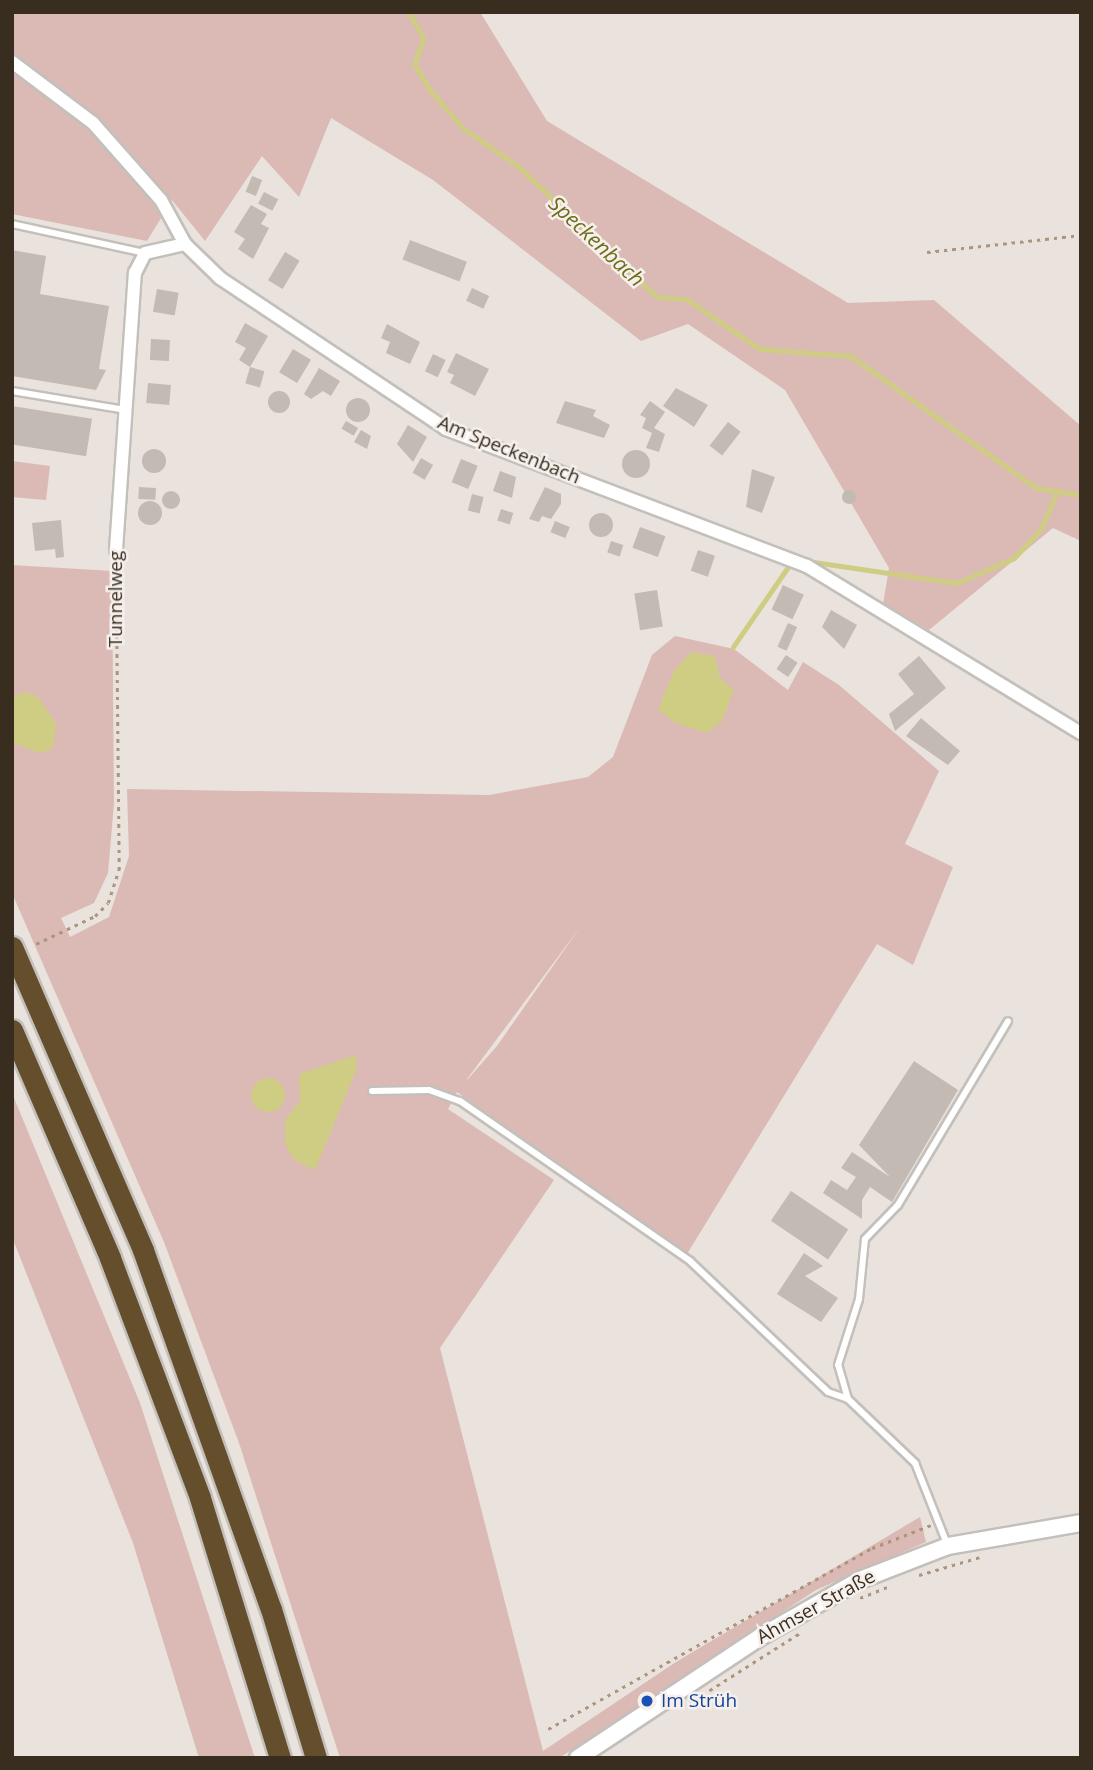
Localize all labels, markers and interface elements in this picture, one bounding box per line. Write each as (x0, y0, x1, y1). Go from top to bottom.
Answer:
water label: Speckenbach (544, 190, 650, 292)
street label: Am Speckenbach (434, 411, 584, 489)
street label: Tunnelweg (105, 551, 127, 647)
street label: Ahmser Straße (753, 1565, 879, 1649)
place label: Im Strüh (661, 1690, 737, 1712)
marker: Im Strüh (639, 1693, 655, 1709)

